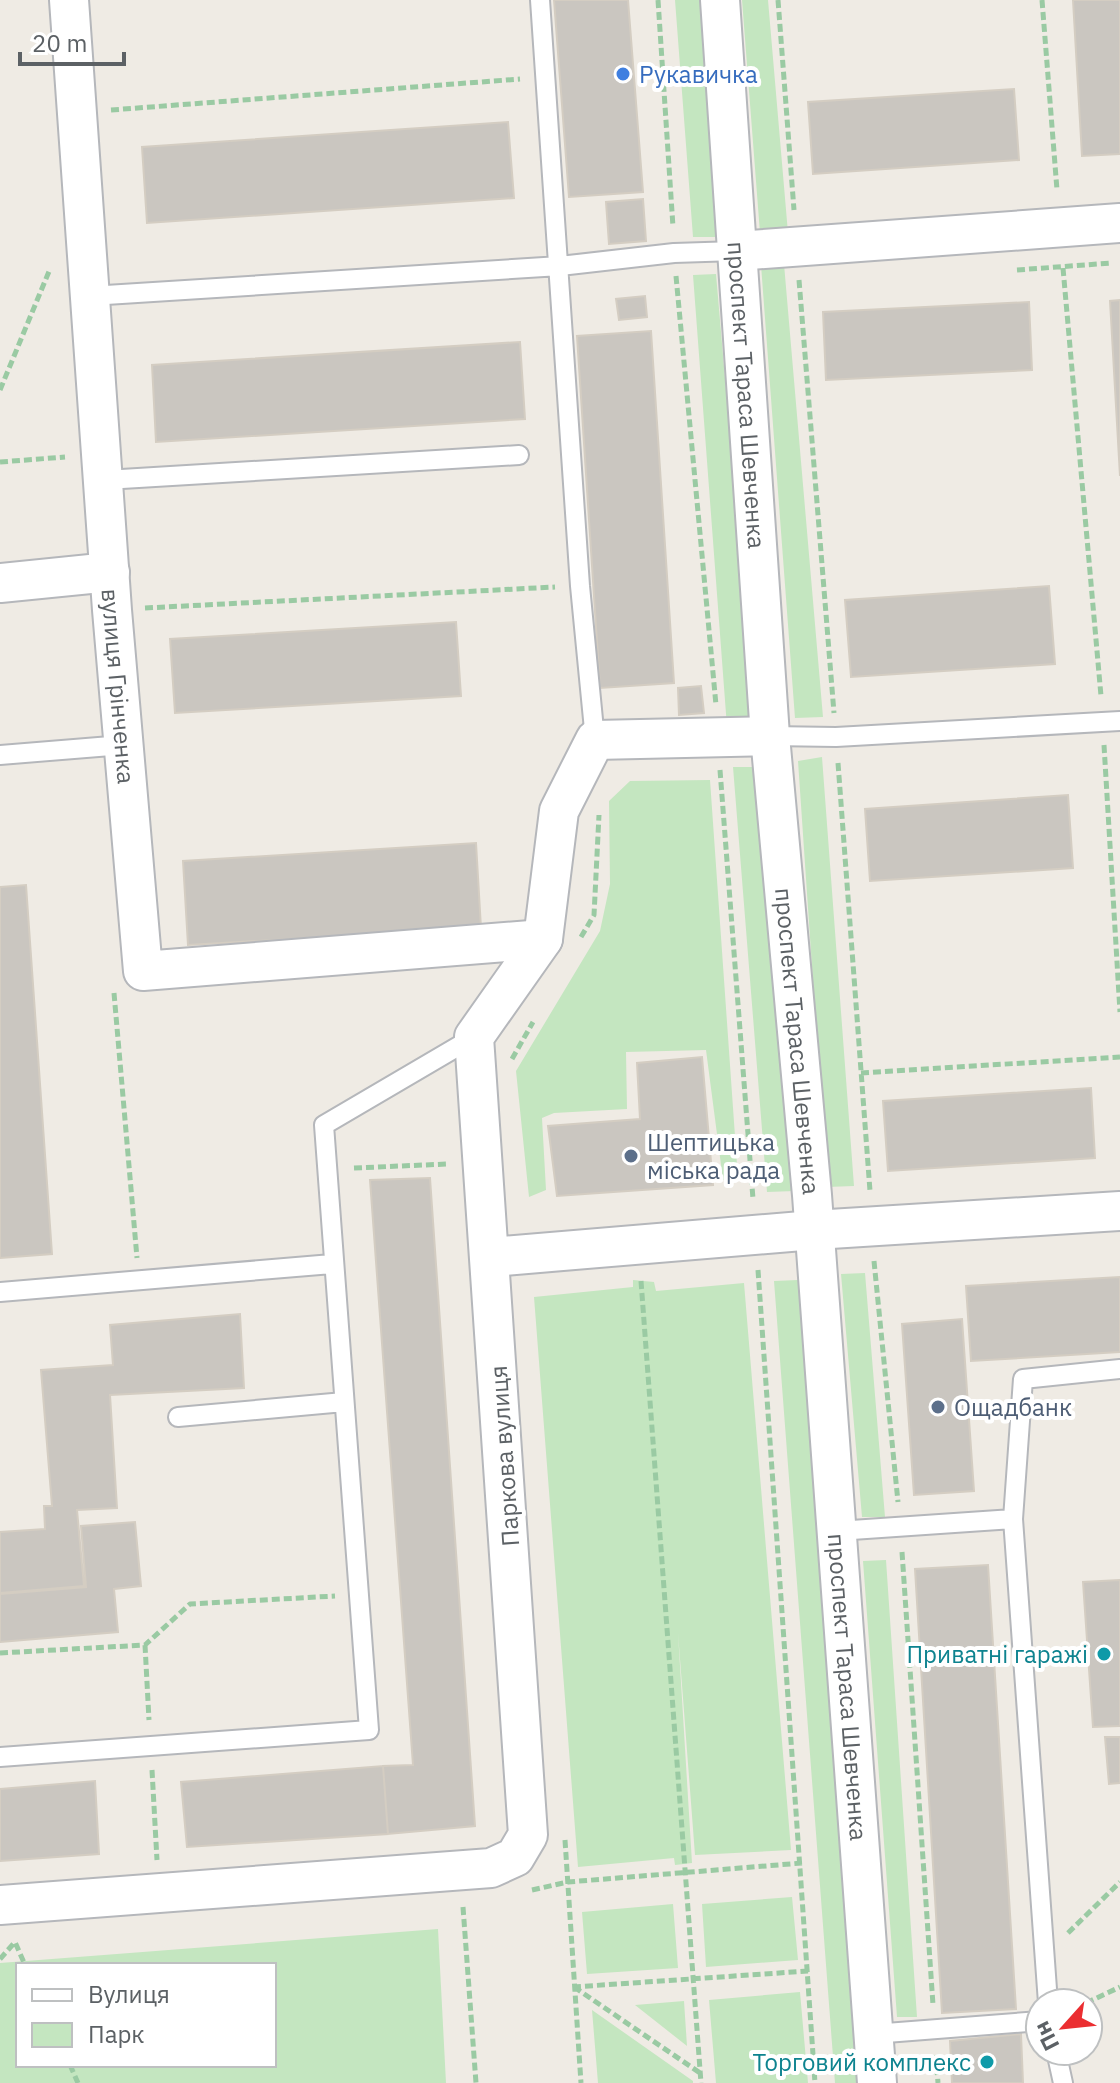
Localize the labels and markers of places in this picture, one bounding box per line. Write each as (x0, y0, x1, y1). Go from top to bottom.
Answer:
place label: Рукавичка (639, 58, 758, 90)
marker: Рукавичка (614, 65, 632, 83)
place label: Шептицька міська рада (647, 1126, 780, 1186)
marker: Шептицька міська рада (622, 1147, 640, 1165)
place label: Ощадбанк (954, 1391, 1072, 1423)
marker: Ощадбанк (929, 1398, 947, 1416)
place label: Приватні гаражі (906, 1638, 1088, 1670)
marker: Приватні гаражі (1095, 1645, 1113, 1663)
place label: Торговий комплекс (752, 2046, 971, 2078)
marker: Торговий комплекс (978, 2053, 996, 2071)

